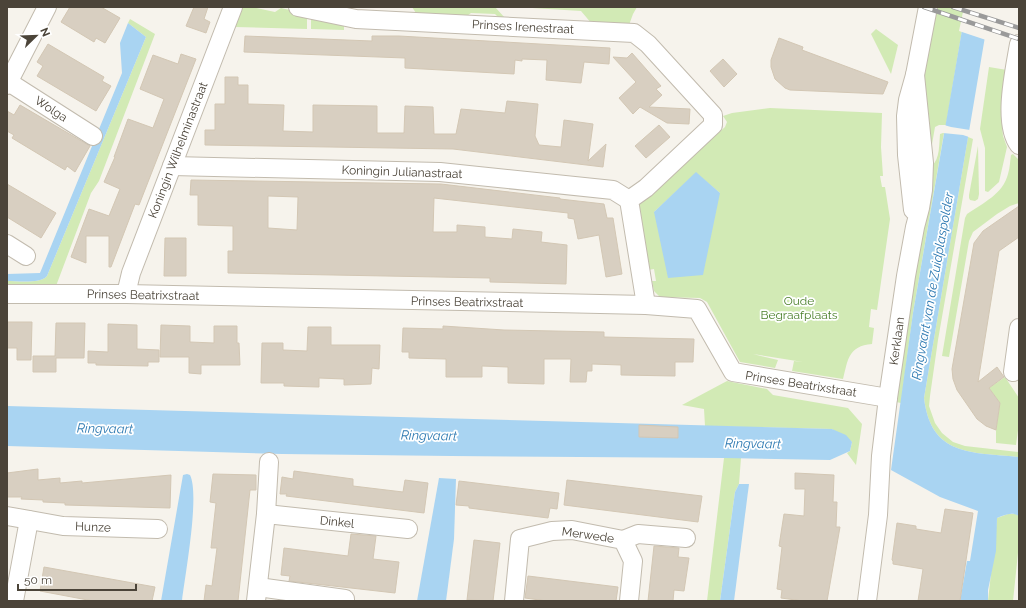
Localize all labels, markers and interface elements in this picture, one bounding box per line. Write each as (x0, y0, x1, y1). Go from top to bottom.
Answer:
north arrow (16, 16, 56, 56)
street label: Prinses Irenestraat (472, 17, 574, 37)
text: N (37, 26, 52, 39)
street label: Koningin Wilhelminastraat (146, 80, 210, 220)
street label: Wolga (32, 93, 70, 125)
street label: Koningin Julianastraat (341, 163, 463, 181)
water label: Ringvaart van de Zuidplaspolder (909, 191, 956, 381)
street label: Prinses Beatrixstraat (87, 287, 199, 303)
street label: Prinses Beatrixstraat (411, 294, 523, 310)
park label: Oude Begraafplaats (760, 294, 838, 322)
street label: Kerklaan (887, 316, 907, 366)
street label: Prinses Beatrixstraat (744, 368, 858, 400)
water label: Ringvaart (77, 421, 134, 437)
water label: Ringvaart (401, 428, 458, 444)
water label: Ringvaart (725, 436, 782, 452)
street label: Dinkel (319, 513, 356, 531)
street label: Hunze (75, 519, 111, 535)
street label: Merwede (561, 524, 615, 546)
scale bar (18, 566, 136, 592)
text: 50 m (24, 573, 52, 587)

